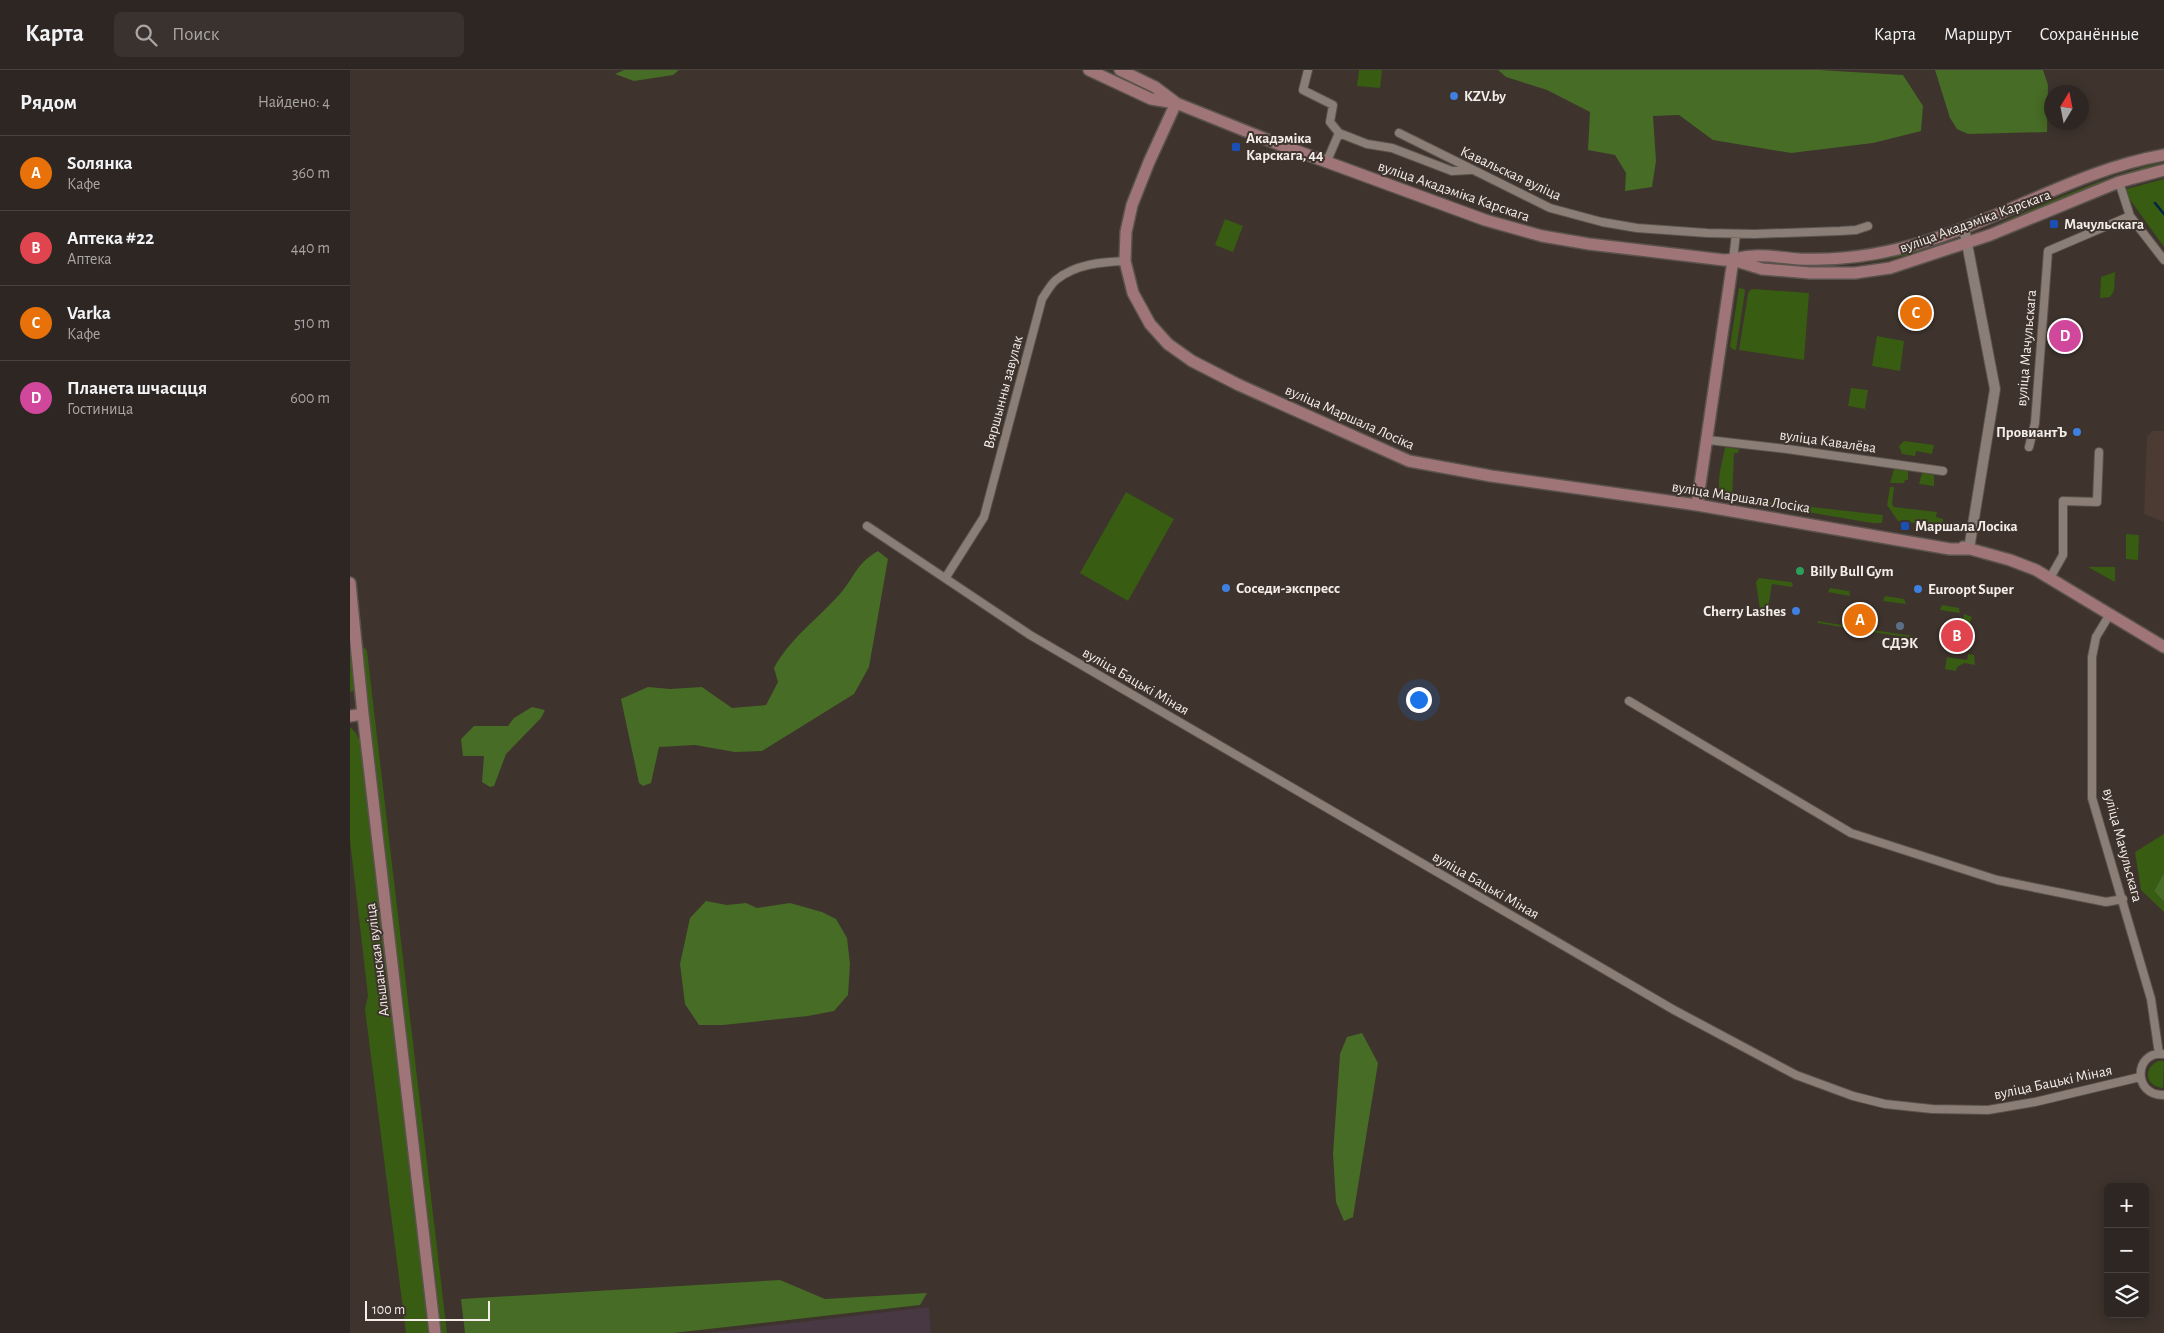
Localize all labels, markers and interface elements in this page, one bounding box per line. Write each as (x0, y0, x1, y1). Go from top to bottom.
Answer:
search box (114, 12, 464, 57)
icon: search (132, 21, 160, 49)
text: Карта (25, 22, 84, 46)
text: Поиск (172, 25, 219, 44)
text: Карта (1874, 26, 1916, 44)
text: Маршрут (1944, 26, 2012, 44)
text: Сохранённые (2040, 26, 2139, 44)
north arrow (2044, 85, 2089, 130)
place label: KZV.by (1464, 89, 1506, 104)
marker: KZV.by (1448, 90, 1460, 102)
text: Рядом (20, 92, 77, 113)
text: Найдено: 4 (258, 94, 330, 110)
place label: Акадэміка Карскага, 44 (1246, 131, 1324, 163)
marker: Акадэміка Карскага, 44 (1230, 141, 1242, 153)
street label: Кавальская вуліца (1458, 144, 1564, 203)
text: Sолянка (67, 154, 133, 173)
street label: вуліца Акадэміка Карскага (1376, 158, 1532, 225)
text: A (31, 165, 41, 181)
text: 360 m (292, 165, 330, 181)
text: Кафе (67, 176, 100, 192)
street label: вуліца Акадэміка Карскага (1898, 187, 2053, 256)
place label: Мачульскага (2064, 217, 2144, 232)
marker: Мачульскага (2048, 218, 2060, 230)
text: Аптека #22 (67, 229, 154, 248)
text: B (31, 240, 41, 256)
text: 440 m (291, 240, 330, 256)
text: Аптека (67, 251, 112, 267)
street label: вуліца Мачульскага (2014, 289, 2039, 407)
pin: C (1900, 294, 1932, 332)
text: Varka (67, 304, 111, 323)
text: C (32, 315, 40, 331)
text: 510 m (294, 315, 330, 331)
pin: D (2049, 317, 2081, 355)
text: Кафе (67, 326, 100, 342)
street label: Вяршынны завулак (981, 334, 1026, 450)
text: Планета шчасцця (67, 379, 207, 398)
street label: вуліца Маршала Лосіка (1283, 382, 1417, 453)
text: D (31, 390, 41, 406)
text: 600 m (290, 390, 330, 406)
text: Гостиница (67, 401, 133, 417)
place label: ПровиантЪ (1996, 425, 2067, 440)
marker: ПровиантЪ (2071, 426, 2083, 438)
street label: вуліца Кавалёва (1779, 427, 1877, 456)
street label: вуліца Маршала Лосіка (1671, 479, 1811, 516)
place label: Маршала Лосіка (1915, 519, 2018, 534)
marker: Маршала Лосіка (1899, 520, 1911, 532)
place label: Billy Bull Gym (1810, 564, 1894, 579)
marker: Billy Bull Gym (1794, 565, 1806, 577)
place label: Соседи-экспресс (1236, 581, 1340, 596)
marker: Соседи-экспресс (1220, 582, 1232, 594)
place label: Euroopt Super (1928, 582, 2014, 597)
marker: Euroopt Super (1912, 583, 1924, 595)
pin: A (1844, 601, 1876, 639)
place label: Cherry Lashes (1703, 604, 1786, 619)
marker: Cherry Lashes (1790, 605, 1802, 617)
pin: B (1941, 617, 1973, 655)
marker: СДЭК (1894, 620, 1906, 632)
place label: СДЭК (1882, 636, 1918, 651)
street label: вуліца Бацькі Міная (1080, 645, 1192, 718)
your location (1406, 687, 1432, 713)
street label: вуліца Мачульскага (2100, 787, 2145, 904)
street label: вуліца Бацькі Міная (1430, 849, 1542, 922)
street label: Альшанская вуліца (363, 902, 392, 1018)
street label: вуліца Бацькі Міная (1993, 1063, 2114, 1102)
map controls (2104, 1183, 2149, 1318)
button: + (2104, 1183, 2149, 1228)
button: − (2104, 1228, 2149, 1273)
button: layers (2104, 1273, 2149, 1318)
scale bar (365, 1298, 490, 1321)
text: 100 m (372, 1303, 405, 1317)

